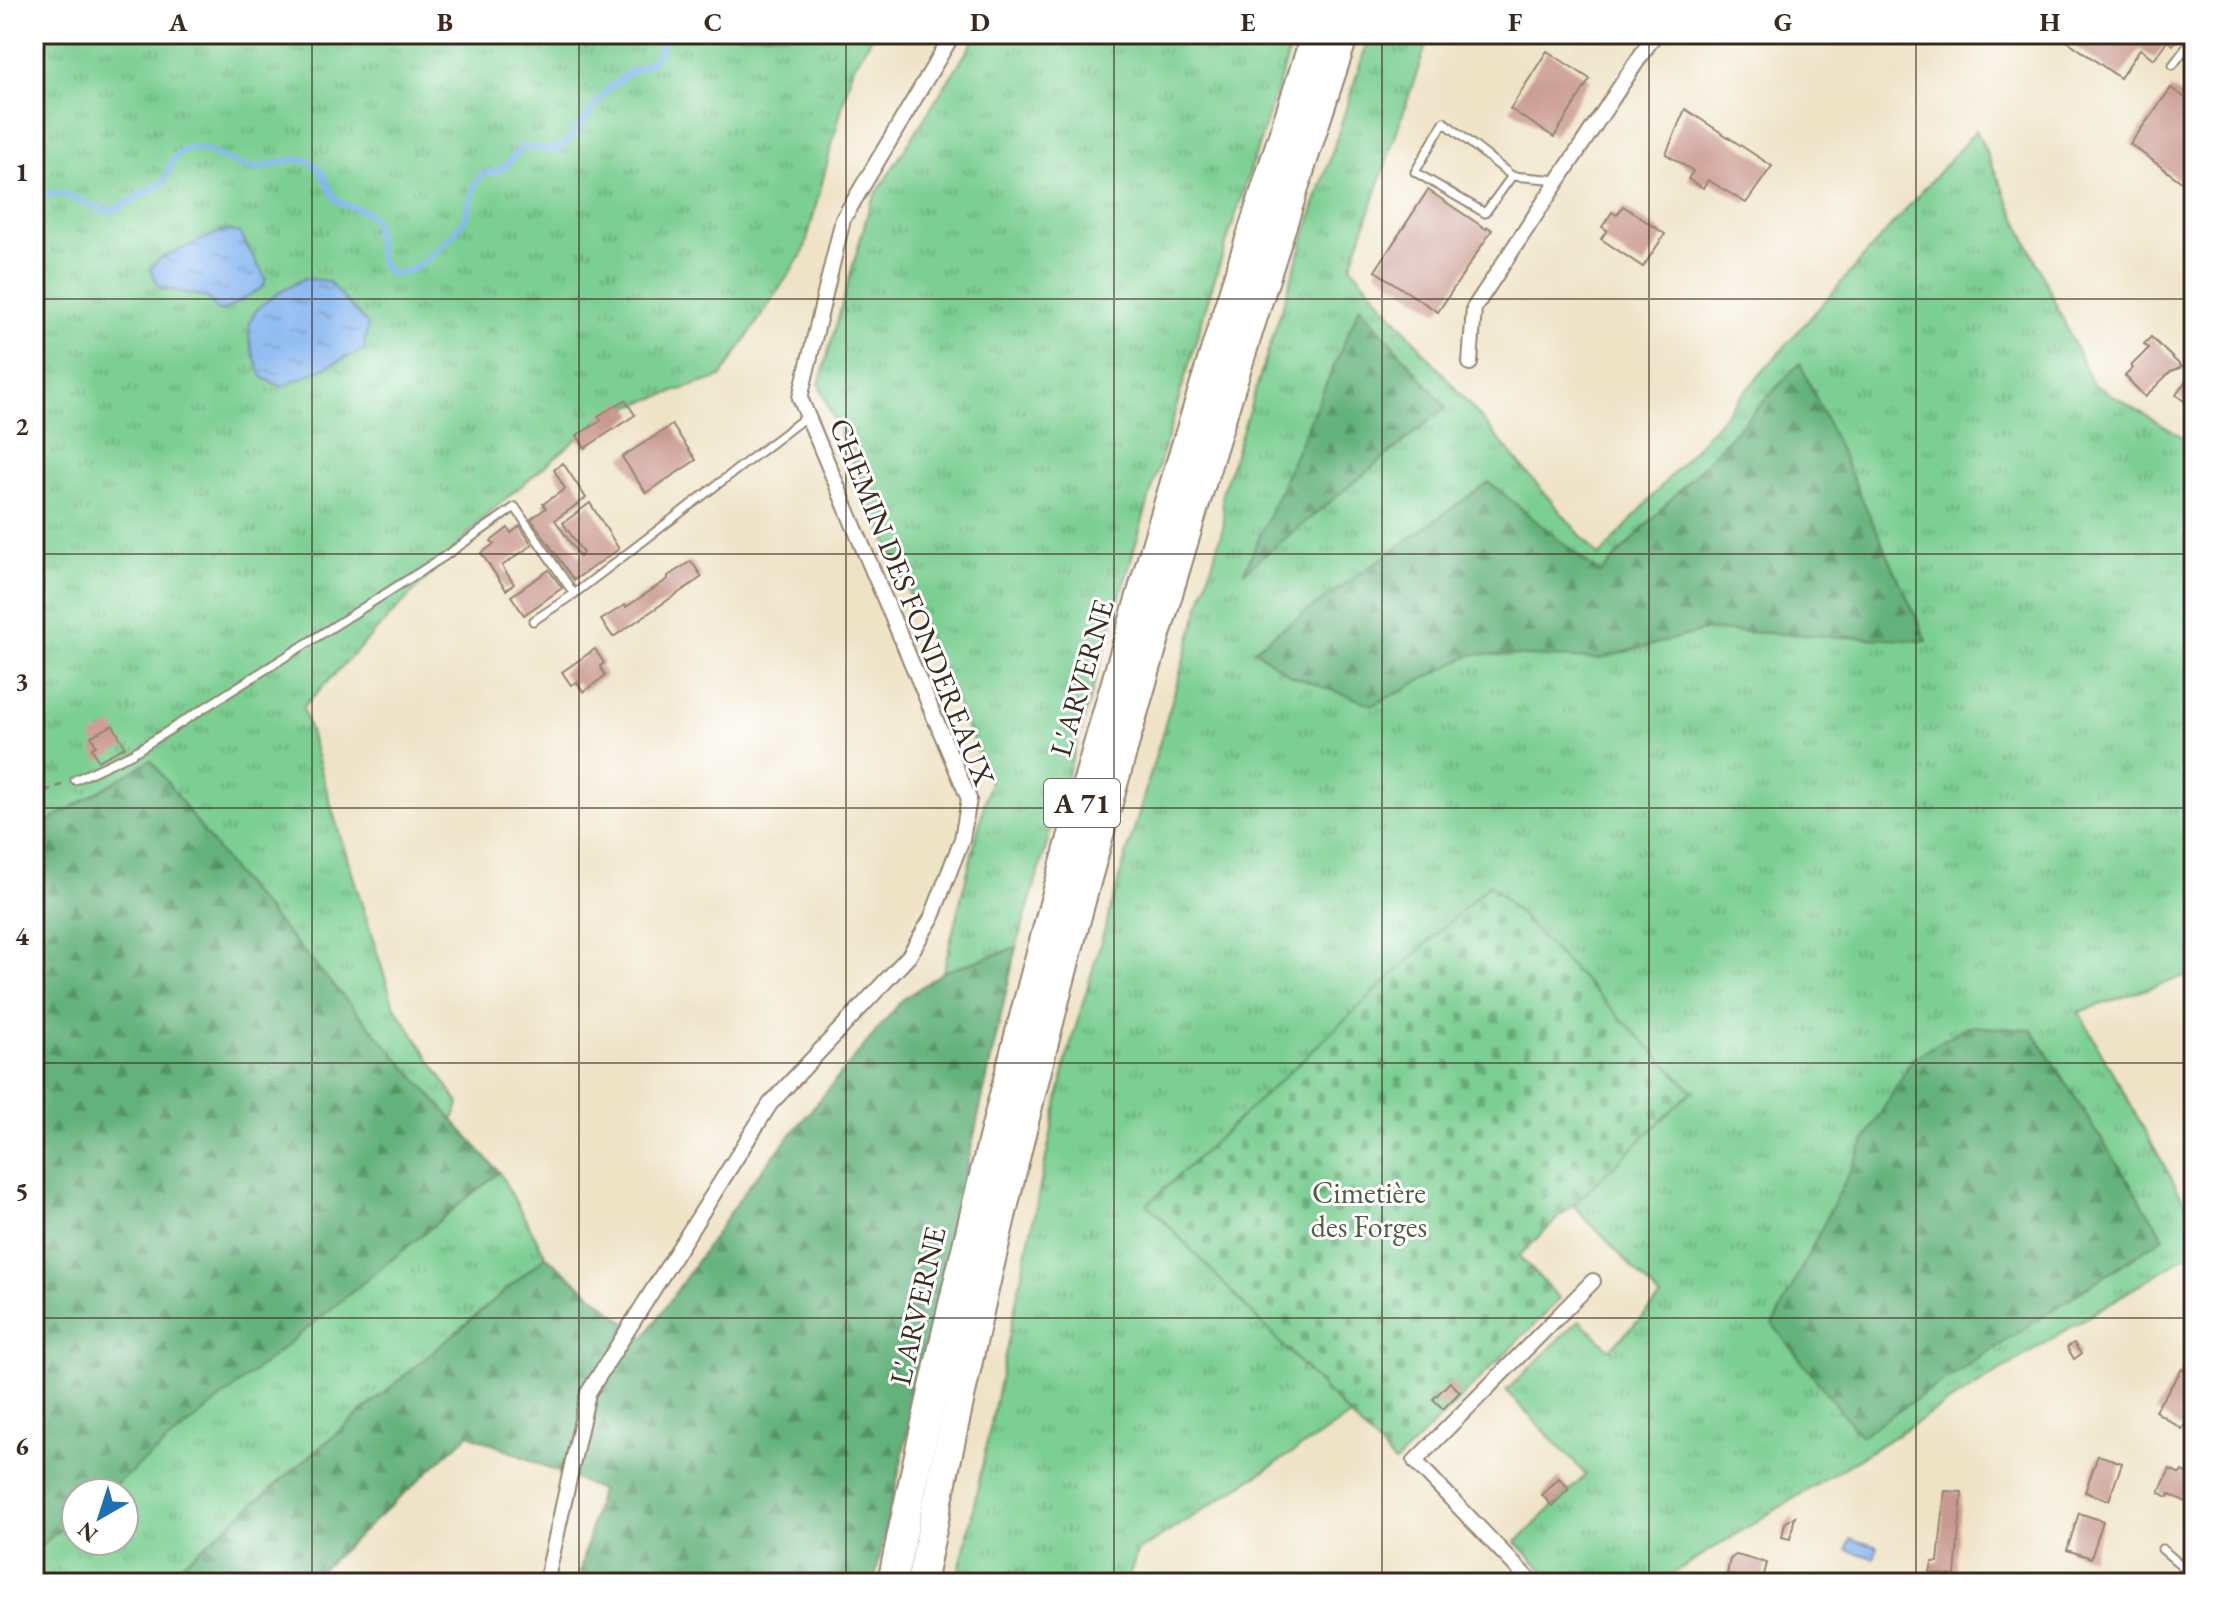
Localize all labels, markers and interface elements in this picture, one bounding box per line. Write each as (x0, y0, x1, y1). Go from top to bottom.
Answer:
text: A (168, 5, 188, 39)
text: B (437, 5, 453, 39)
text: C (704, 5, 722, 39)
text: D (970, 5, 990, 39)
text: E (1241, 5, 1256, 39)
text: F (1508, 5, 1522, 39)
text: G (1774, 5, 1793, 39)
text: H (2040, 5, 2061, 39)
text: 1 (15, 155, 29, 189)
text: 2 (15, 409, 29, 443)
street label: CHEMIN DES FONDEREAUX (821, 412, 1004, 791)
street label: L'ARVERNE (1041, 595, 1123, 761)
text: 3 (15, 664, 29, 698)
road number: A 71 (1044, 779, 1120, 827)
text: 4 (15, 919, 29, 953)
park label: Cimetière des Forges (1311, 1173, 1427, 1246)
text: 5 (15, 1174, 29, 1208)
street label: L'ARVERNE (880, 1223, 955, 1389)
text: 6 (15, 1429, 29, 1463)
north arrow (60, 1477, 140, 1557)
text: N (72, 1515, 104, 1549)

